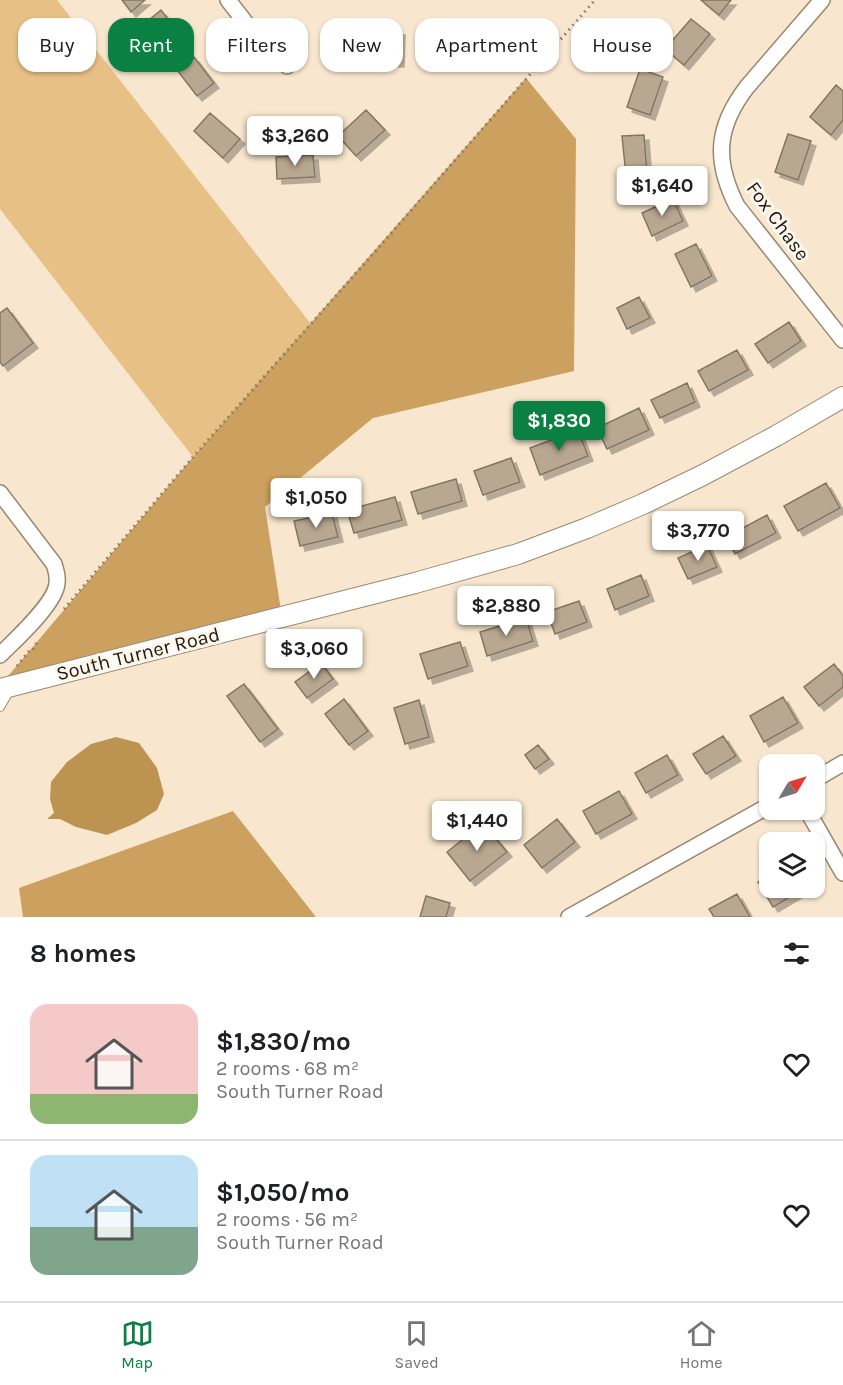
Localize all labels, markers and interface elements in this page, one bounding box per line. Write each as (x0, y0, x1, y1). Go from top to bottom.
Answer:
chip: Buy (18, 18, 96, 72)
chip: Rent (108, 18, 194, 72)
chip: Filters (206, 18, 308, 72)
chip: New (320, 18, 403, 72)
chip: Apartment (415, 18, 559, 72)
chip: House (571, 18, 673, 72)
pin: $3,260 (246, 116, 344, 167)
text: $3,260 (261, 124, 329, 147)
pin: $1,640 (613, 166, 711, 217)
text: $1,640 (631, 174, 693, 197)
street label: Fox Chase (742, 177, 814, 265)
pin: $1,830 (510, 401, 608, 452)
text: $1,830 (527, 409, 591, 432)
pin: $1,050 (267, 478, 365, 529)
text: $1,050 (285, 486, 347, 509)
pin: $3,770 (649, 511, 747, 562)
text: $3,770 (666, 519, 730, 542)
pin: $2,880 (457, 586, 555, 637)
text: $2,880 (471, 594, 541, 617)
street label: South Turner Road (54, 623, 222, 685)
pin: $3,060 (265, 629, 363, 680)
text: $3,060 (280, 637, 348, 660)
north arrow (759, 754, 825, 820)
map controls (759, 754, 825, 898)
pin: $1,440 (428, 801, 526, 852)
text: $1,440 (446, 809, 508, 832)
button: layers (759, 832, 825, 898)
icon: filters (780, 937, 813, 970)
text: 8 homes (30, 938, 136, 969)
text: $1,830/mo (216, 1026, 351, 1057)
icon: home (78, 1028, 150, 1100)
icon: heart (780, 1048, 813, 1081)
text: 2 rooms · 68 m² (216, 1057, 359, 1080)
text: South Turner Road (216, 1080, 384, 1103)
text: $1,050/mo (216, 1177, 349, 1208)
icon: home (78, 1179, 150, 1251)
icon: heart (780, 1199, 813, 1232)
text: 2 rooms · 56 m² (216, 1208, 358, 1231)
text: South Turner Road (216, 1231, 384, 1254)
tab: Map (121, 1317, 154, 1372)
tab: Saved (395, 1317, 439, 1372)
tab: Home (680, 1317, 722, 1372)

